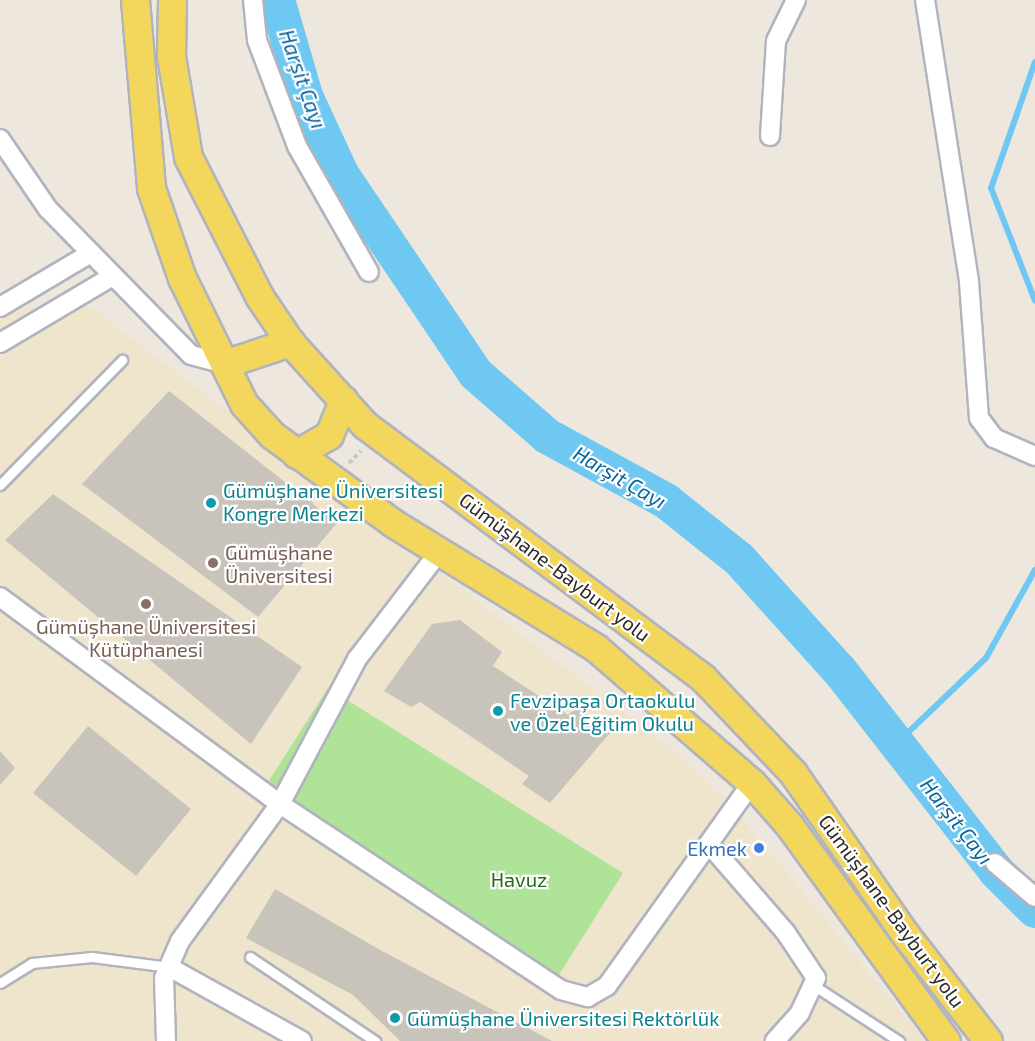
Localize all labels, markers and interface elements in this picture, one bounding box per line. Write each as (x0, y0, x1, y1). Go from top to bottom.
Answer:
water label: Harşit Çayı (274, 26, 332, 132)
water label: Harşit Çayı (569, 440, 671, 514)
place label: Gümüşhane Üniversitesi Kongre Merkezi (223, 479, 443, 526)
street label: Gümüşhane-Bayburt yolu (455, 487, 655, 647)
marker: Gümüşhane Üniversitesi Kongre Merkezi (204, 496, 218, 510)
place label: Gümüşhane Üniversitesi (225, 540, 333, 587)
marker: Gümüşhane Üniversitesi (206, 556, 220, 570)
marker: Gümüşhane Üniversitesi Kütüphanesi (139, 597, 153, 611)
place label: Gümüşhane Üniversitesi Kütüphanesi (36, 614, 256, 661)
place label: Fevzipaşa Ortaokulu ve Özel Eğitim Okulu (510, 688, 695, 735)
marker: Fevzipaşa Ortaokulu ve Özel Eğitim Okulu (491, 704, 505, 718)
water label: Harşit Çayı (915, 773, 999, 869)
street label: Gümüşhane-Bayburt yolu (814, 810, 970, 1012)
place label: Ekmek (687, 836, 747, 860)
marker: Ekmek (752, 841, 766, 855)
park label: Havuz (491, 867, 547, 891)
place label: Gümüşhane Üniversitesi Rektörlük (407, 1006, 719, 1030)
marker: Gümüşhane Üniversitesi Rektörlük (388, 1011, 402, 1025)

